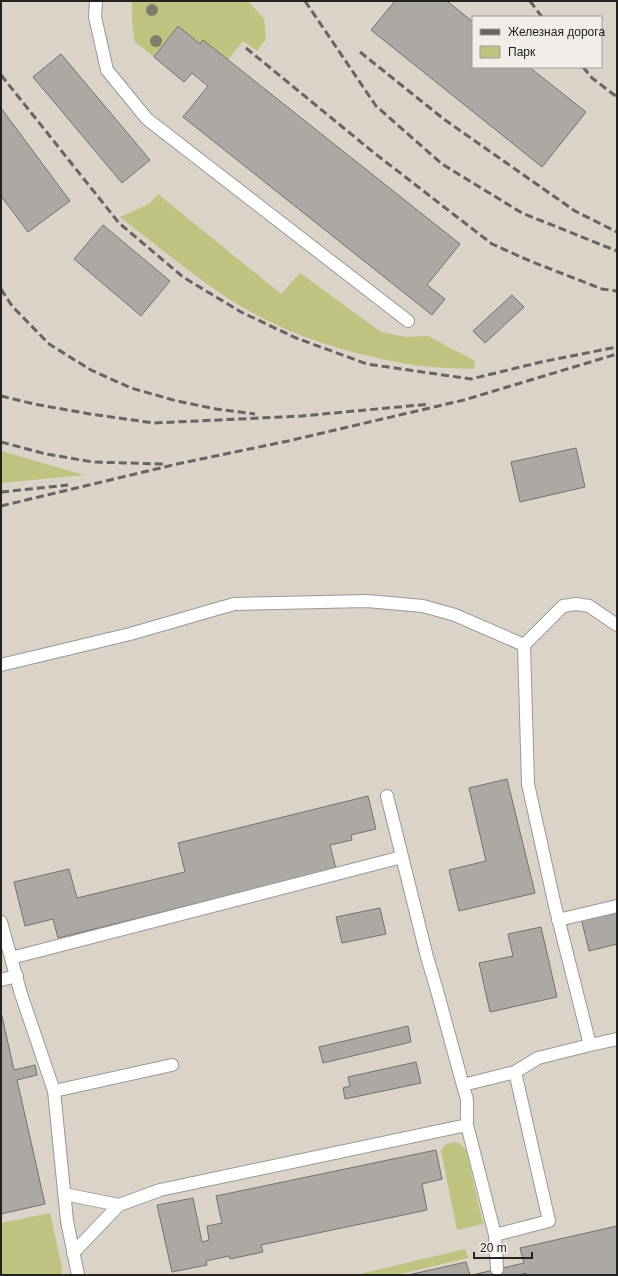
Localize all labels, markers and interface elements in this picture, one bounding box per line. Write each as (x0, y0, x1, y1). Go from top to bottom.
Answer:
legend (472, 16, 602, 68)
text: Железная дорога (508, 25, 605, 39)
text: Парк (508, 45, 536, 59)
scale bar (474, 1234, 532, 1260)
text: 20 m (480, 1241, 507, 1255)

